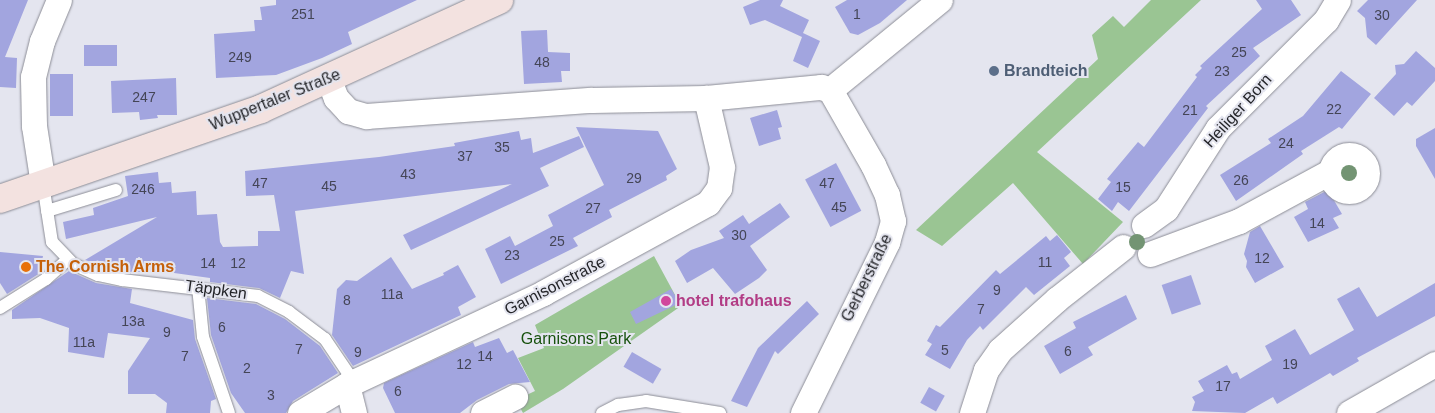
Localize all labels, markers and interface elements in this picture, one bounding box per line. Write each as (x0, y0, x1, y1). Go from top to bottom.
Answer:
house number: 251 (291, 6, 315, 22)
house number: 1 (853, 6, 861, 22)
house number: 30 (1374, 7, 1390, 23)
house number: 25 (1231, 44, 1247, 60)
house number: 249 (228, 49, 252, 65)
house number: 48 (534, 54, 550, 70)
place label: Brandteich (1004, 61, 1088, 81)
house number: 23 (1214, 63, 1230, 79)
street label: Wuppertaler Straße (207, 65, 343, 135)
marker: Brandteich (988, 65, 1000, 77)
street label: Heiliger Born (1200, 70, 1276, 152)
house number: 247 (132, 89, 156, 105)
house number: 22 (1326, 101, 1342, 117)
house number: 21 (1182, 102, 1198, 118)
house number: 24 (1278, 135, 1294, 151)
house number: 35 (494, 139, 510, 155)
house number: 37 (457, 148, 473, 164)
house number: 43 (400, 166, 416, 182)
house number: 29 (626, 170, 642, 186)
house number: 26 (1233, 172, 1249, 188)
house number: 47 (252, 175, 268, 191)
house number: 47 (819, 175, 835, 191)
house number: 45 (321, 178, 337, 194)
house number: 15 (1115, 179, 1131, 195)
house number: 246 (131, 181, 155, 197)
house number: 45 (831, 199, 847, 215)
house number: 27 (585, 200, 601, 216)
house number: 14 (1309, 215, 1325, 231)
house number: 30 (731, 227, 747, 243)
street label: Gerberstraße (838, 231, 896, 325)
house number: 25 (549, 233, 565, 249)
house number: 23 (504, 247, 520, 263)
house number: 12 (1254, 250, 1270, 266)
street label: Garnisonstraße (502, 252, 608, 320)
house number: 11 (1038, 254, 1052, 270)
house number: 14 (200, 255, 216, 271)
house number: 12 (230, 255, 246, 271)
place label: The Cornish Arms (36, 257, 175, 277)
marker: The Cornish Arms (20, 261, 32, 273)
street label: Täppken (184, 276, 248, 304)
house number: 9 (993, 282, 1001, 298)
house number: 11a (381, 286, 403, 302)
place label: hotel trafohaus (676, 291, 792, 311)
house number: 8 (343, 292, 351, 308)
marker: hotel trafohaus (660, 295, 672, 307)
house number: 7 (977, 301, 985, 317)
house number: 13a (121, 313, 145, 329)
house number: 6 (218, 319, 226, 335)
house number: 9 (163, 324, 171, 340)
park label: Garnisons Park (521, 329, 631, 349)
house number: 11a (73, 334, 95, 350)
house number: 7 (295, 341, 303, 357)
house number: 5 (941, 342, 949, 358)
house number: 6 (1064, 343, 1072, 359)
house number: 9 (354, 344, 362, 360)
house number: 7 (181, 348, 189, 364)
house number: 14 (477, 348, 493, 364)
house number: 12 (456, 356, 472, 372)
house number: 19 (1282, 356, 1298, 372)
house number: 2 (243, 360, 251, 376)
house number: 17 (1215, 378, 1231, 394)
house number: 6 (394, 383, 402, 399)
house number: 3 (267, 387, 275, 403)

